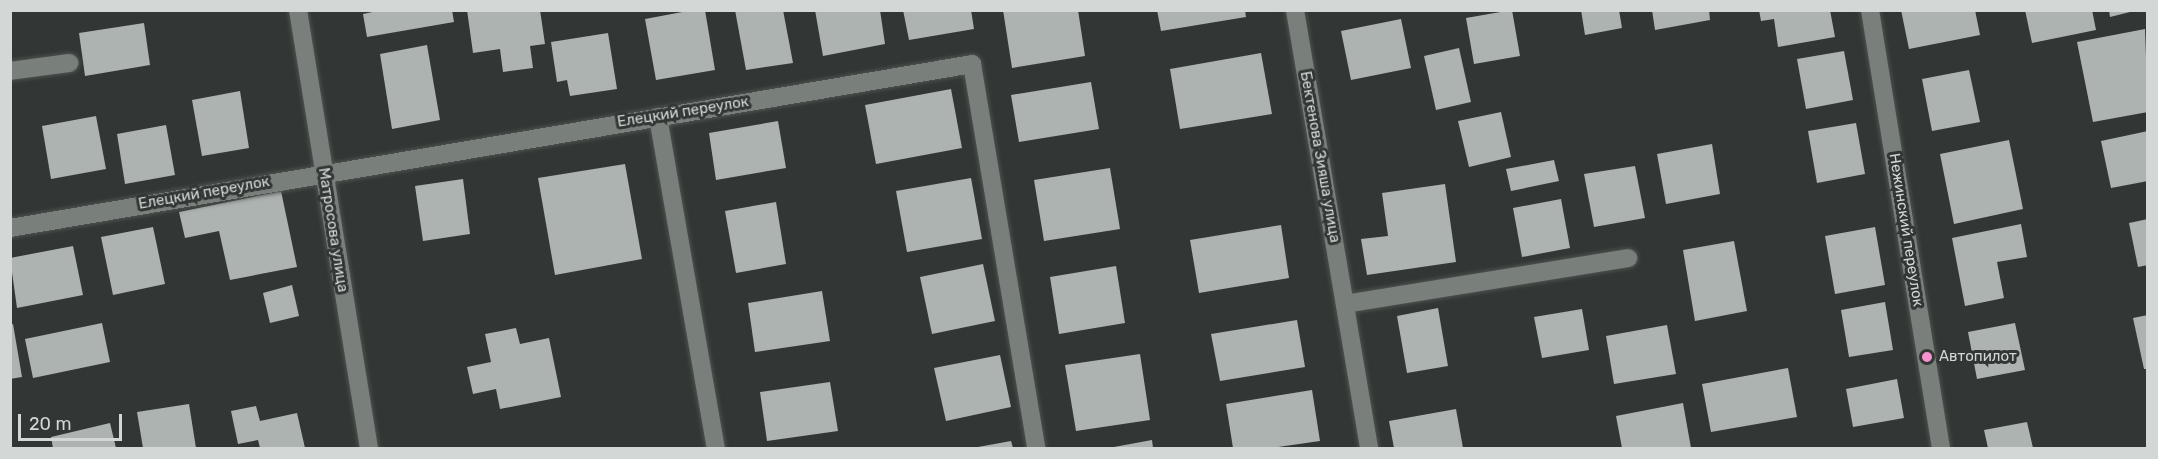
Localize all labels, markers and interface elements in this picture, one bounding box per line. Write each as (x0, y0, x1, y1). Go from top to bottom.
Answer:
street label: Бектенова Зияша улица (1296, 70, 1344, 244)
street label: Елецкий переулок (616, 93, 750, 131)
street label: Нежинский переулок (1885, 152, 1927, 308)
street label: Матросова улица (314, 166, 352, 294)
street label: Елецкий переулок (137, 173, 271, 213)
place label: Автопилот (1939, 348, 2017, 366)
marker: Автопилот (1920, 350, 1934, 364)
scale bar (21, 402, 124, 440)
text: 20 m (29, 413, 71, 435)

